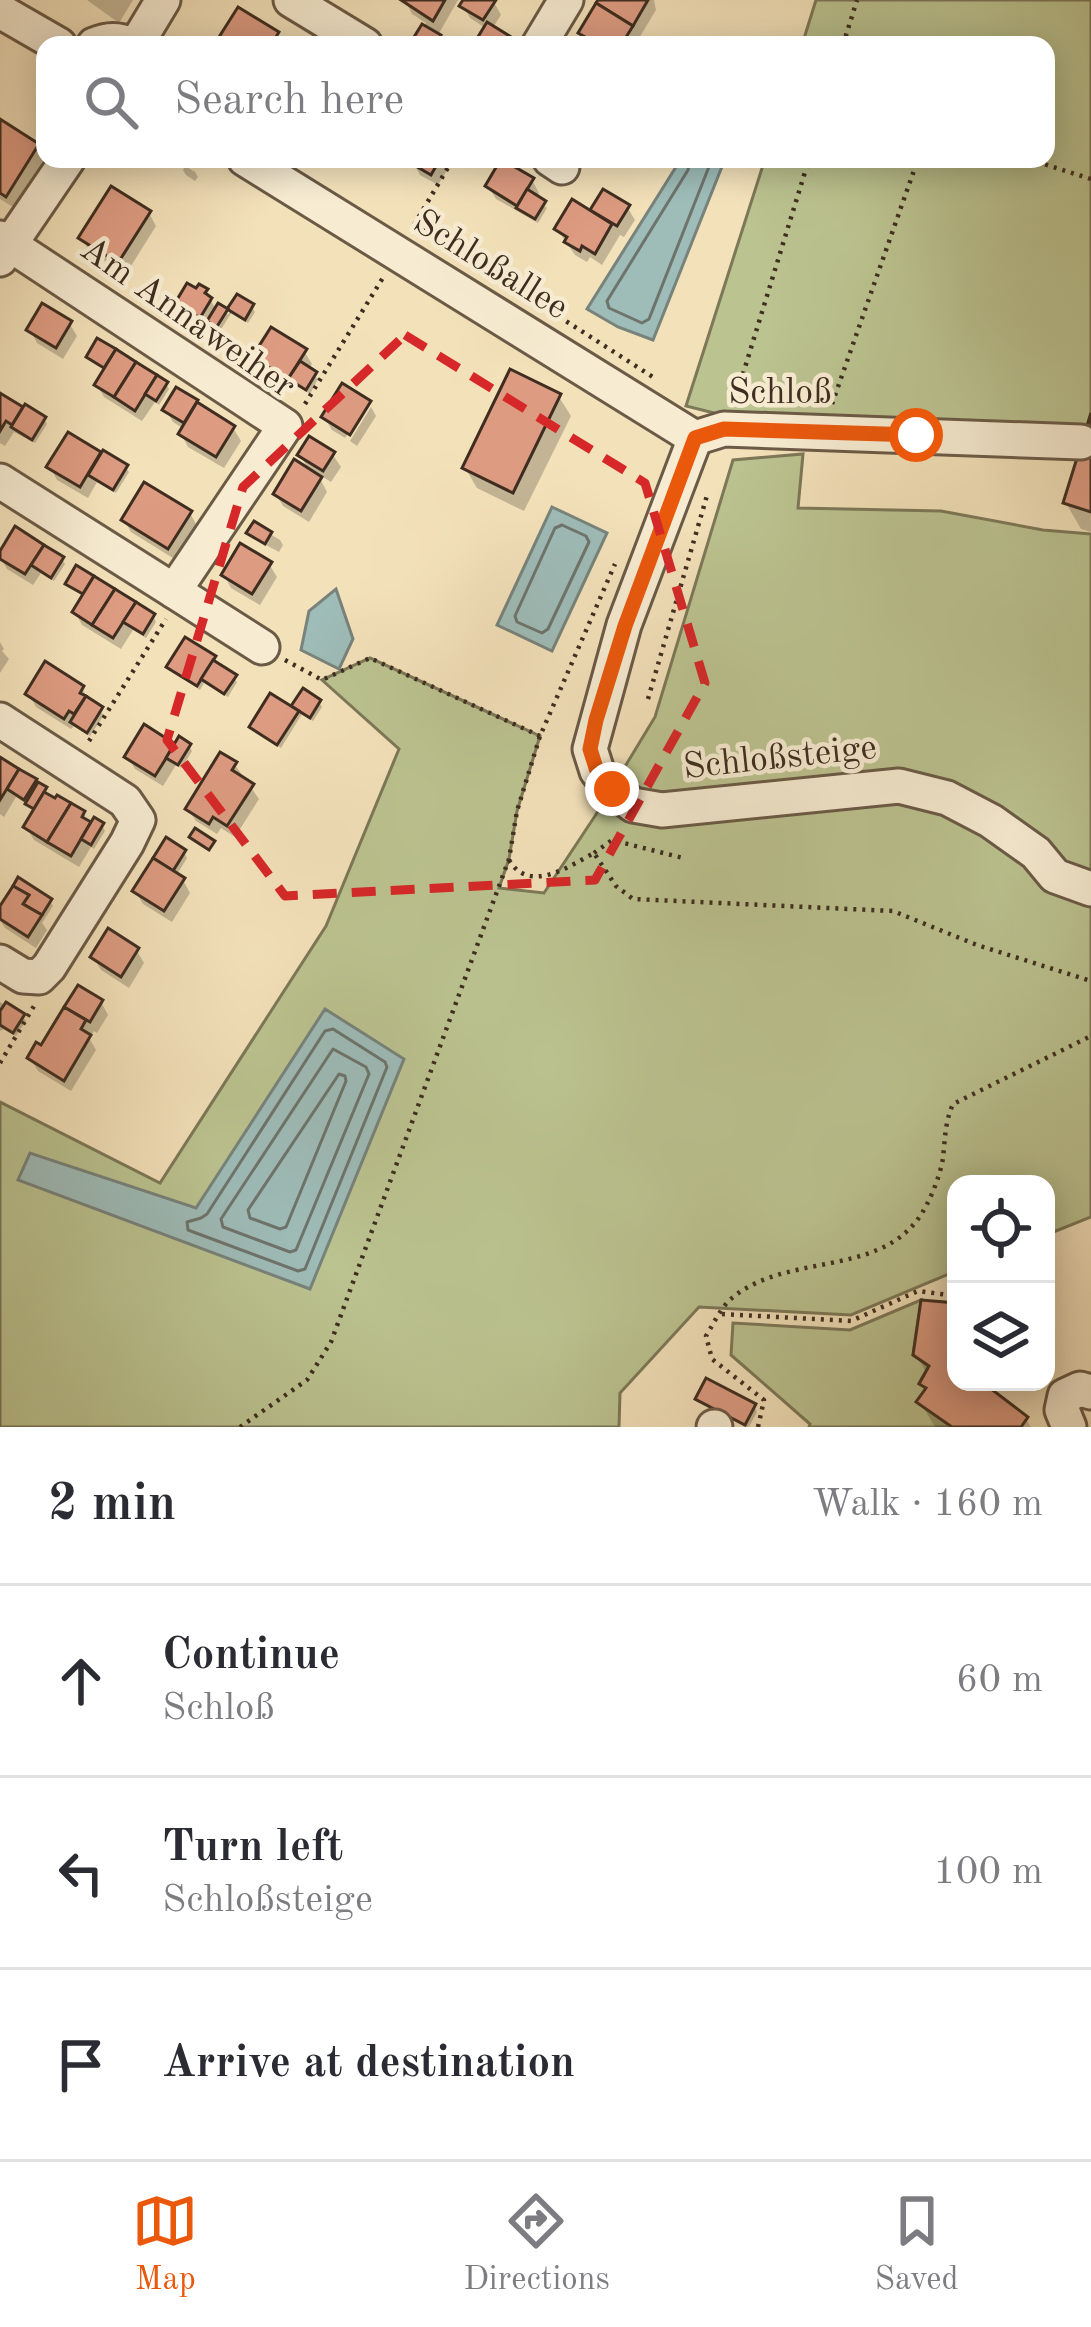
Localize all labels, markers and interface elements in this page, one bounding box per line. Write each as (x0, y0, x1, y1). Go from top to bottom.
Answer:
search box (36, 36, 1055, 168)
icon: search (78, 69, 144, 135)
text: Search here (174, 79, 404, 124)
street label: Schloßallee (406, 205, 574, 327)
street label: Am Annaweiher (73, 232, 301, 406)
street label: Schloß (728, 376, 832, 412)
route start (889, 408, 943, 462)
street label: Schloßsteige (681, 731, 879, 787)
route end (585, 762, 639, 816)
map controls (947, 1175, 1055, 1391)
button: locate (947, 1175, 1055, 1283)
button: layers (947, 1283, 1055, 1391)
text: 2 min (48, 1480, 176, 1531)
text: Walk · 160 m (812, 1485, 1043, 1524)
text: Continue (162, 1634, 340, 1679)
icon: ahead (48, 1648, 114, 1714)
text: 60 m (956, 1661, 1043, 1700)
text: Schloß (162, 1689, 275, 1728)
text: Turn left (162, 1826, 343, 1871)
icon: left (48, 1840, 114, 1906)
text: 100 m (933, 1853, 1043, 1892)
text: Schloßsteige (162, 1881, 373, 1920)
icon: arrive (48, 2032, 114, 2098)
text: Arrive at destination (162, 2042, 575, 2087)
tab: Map (132, 2188, 198, 2301)
tab: Directions (463, 2188, 610, 2301)
tab: Saved (875, 2188, 959, 2301)

